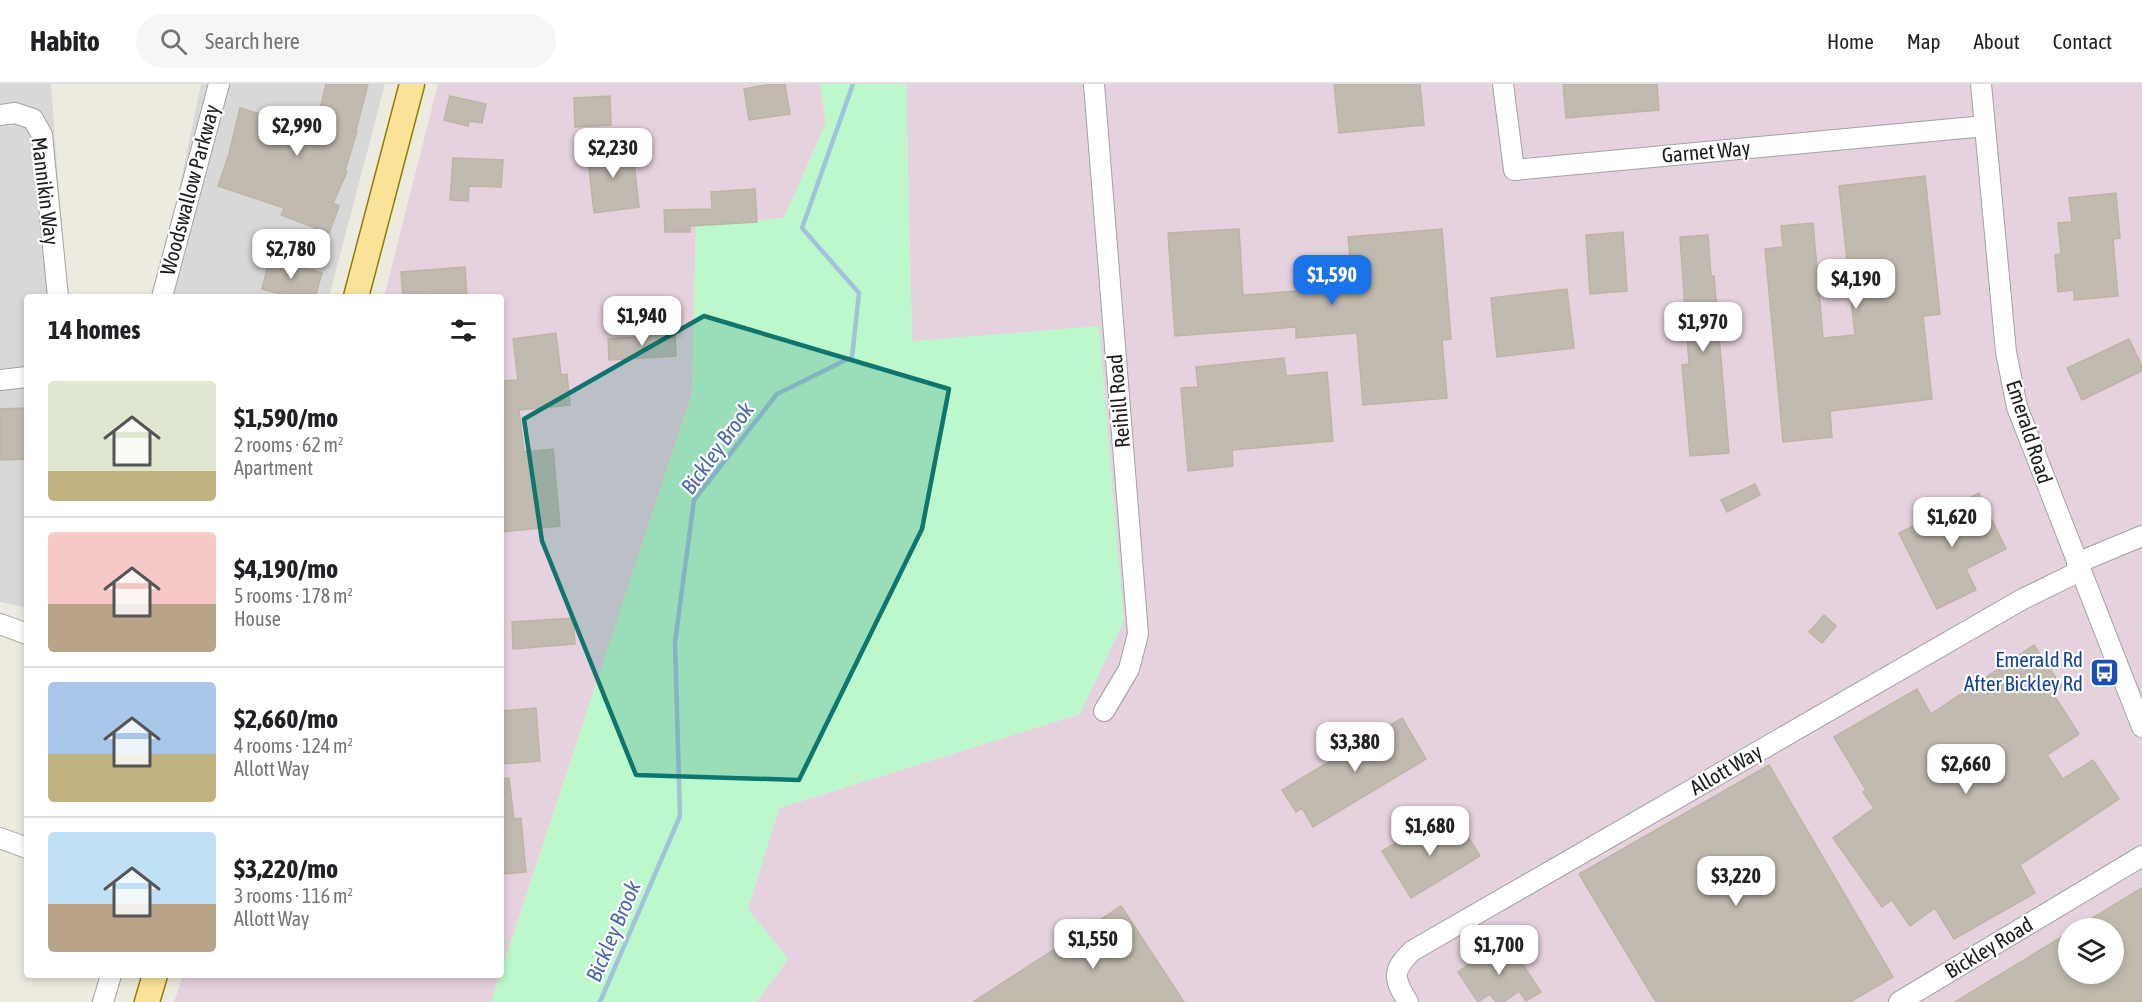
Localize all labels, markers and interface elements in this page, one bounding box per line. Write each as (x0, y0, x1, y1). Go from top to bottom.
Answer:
search box (136, 14, 556, 68)
text: Habito (30, 25, 100, 57)
icon: search (157, 25, 190, 58)
text: Search here (205, 28, 300, 54)
text: Home (1827, 29, 1874, 53)
text: Map (1907, 29, 1941, 53)
text: About (1974, 29, 2020, 53)
text: Contact (2053, 29, 2112, 53)
street label: Woodswallow Parkway (155, 101, 223, 278)
pin: $2,990 (248, 106, 346, 157)
text: $2,990 (272, 114, 322, 137)
pin: $2,230 (564, 128, 662, 179)
street label: Garnet Way (1661, 135, 1752, 167)
street label: Mannikin Way (27, 136, 65, 247)
text: $2,230 (588, 136, 638, 159)
pin: $2,780 (242, 229, 340, 280)
text: $2,780 (266, 237, 316, 260)
pin: $1,590 (1283, 255, 1381, 306)
pin: $4,190 (1807, 259, 1905, 310)
text: $1,590 (1307, 263, 1357, 286)
text: $4,190 (1831, 267, 1881, 290)
pin: $1,940 (593, 296, 691, 347)
pin: $1,970 (1654, 302, 1752, 353)
text: $1,940 (617, 304, 667, 327)
text: $1,970 (1678, 310, 1728, 333)
icon: filters (447, 314, 480, 347)
text: 14 homes (48, 315, 141, 345)
street label: Reihill Road (1102, 353, 1134, 449)
street label: Emerald Road (2002, 377, 2058, 486)
water label: Bickley Brook (675, 397, 759, 499)
text: $1,590/mo (234, 403, 338, 433)
icon: home (96, 405, 168, 477)
text: 2 rooms · 62 m² (234, 433, 344, 456)
text: Apartment (234, 456, 313, 479)
pin: $1,620 (1903, 497, 2001, 548)
text: $1,620 (1927, 505, 1977, 528)
text: $4,190/mo (234, 554, 338, 584)
icon: home (96, 556, 168, 628)
text: 5 rooms · 178 m² (234, 584, 353, 607)
text: House (234, 607, 281, 630)
place label: Emerald Rd After Bickley Rd (1964, 647, 2083, 695)
bus stop icon: Emerald Rd After Bickley Rd (2088, 656, 2120, 688)
text: $2,660/mo (234, 704, 338, 734)
icon: home (96, 706, 168, 778)
pin: $3,380 (1306, 722, 1404, 773)
text: $3,380 (1330, 730, 1380, 753)
text: 4 rooms · 124 m² (234, 734, 353, 757)
street label: Allott Way (1685, 739, 1766, 799)
pin: $2,660 (1917, 744, 2015, 795)
text: $2,660 (1941, 752, 1991, 775)
text: Allott Way (234, 757, 309, 780)
pin: $1,680 (1381, 806, 1479, 857)
text: $1,680 (1405, 814, 1455, 837)
text: $3,220/mo (234, 854, 338, 884)
icon: home (96, 856, 168, 928)
pin: $3,220 (1687, 856, 1785, 907)
text: $3,220 (1711, 864, 1761, 887)
water label: Bickley Brook (580, 876, 646, 985)
text: 3 rooms · 116 m² (234, 884, 353, 907)
text: Allott Way (234, 907, 309, 930)
street label: Bickley Road (1940, 912, 2037, 983)
map controls (2058, 918, 2124, 984)
button: layers (2058, 918, 2124, 984)
pin: $1,550 (1044, 919, 1142, 970)
pin: $1,700 (1450, 925, 1548, 976)
text: $1,550 (1068, 927, 1118, 950)
text: $1,700 (1474, 933, 1524, 956)

